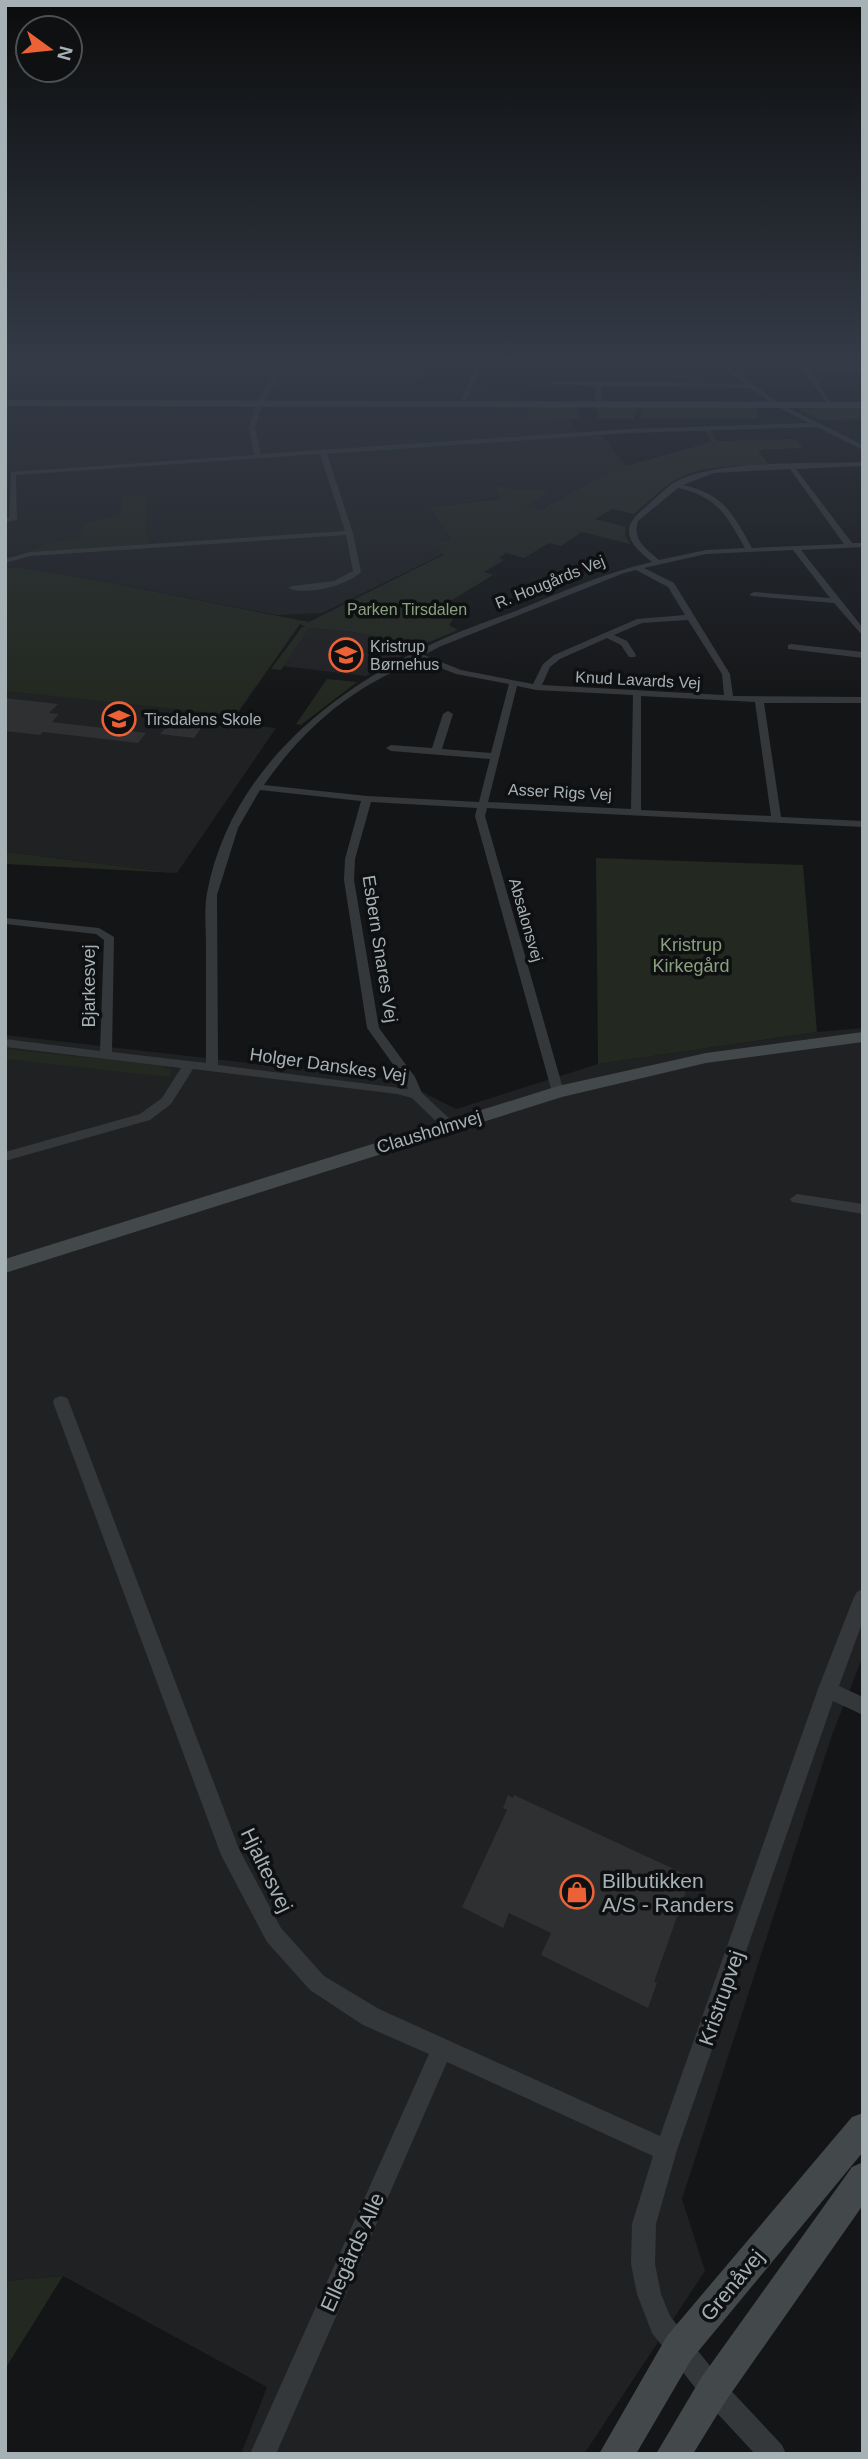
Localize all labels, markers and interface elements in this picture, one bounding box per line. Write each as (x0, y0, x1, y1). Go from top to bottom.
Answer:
north arrow (14, 14, 84, 84)
text: N (53, 44, 77, 63)
street label: R. Hougårds Vej (493, 552, 607, 612)
park label: Parken Tirsdalen (347, 601, 467, 618)
school or university icon: Kristrup Børnehus (327, 636, 365, 674)
place label: Kristrup Børnehus (370, 638, 439, 673)
street label: Knud Lavards Vej (575, 668, 701, 692)
school or university icon: Tirsdalens Skole (100, 700, 138, 738)
place label: Tirsdalens Skole (144, 711, 262, 728)
street label: Asser Rigs Vej (508, 781, 612, 803)
street label: Esbern Snares Vej (358, 874, 402, 1024)
street label: Absalonsvej (506, 876, 546, 964)
park label: Kristrup Kirkegård (652, 935, 730, 976)
street label: Bjarkesvej (79, 944, 99, 1028)
street label: Holger Danskes Vej (248, 1044, 408, 1086)
street label: Clausholmvej (374, 1107, 484, 1157)
street label: Hjaltesvej (237, 1824, 297, 1916)
place label: Bilbutikken A/S - Randers (602, 1869, 734, 1916)
shop icon: Bilbutikken A/S - Randers (558, 1873, 596, 1911)
street label: Kristrupvej (694, 1947, 748, 2049)
street label: Ellegårds Alle (316, 2189, 388, 2315)
street label: Grenåvej (696, 2245, 768, 2325)

